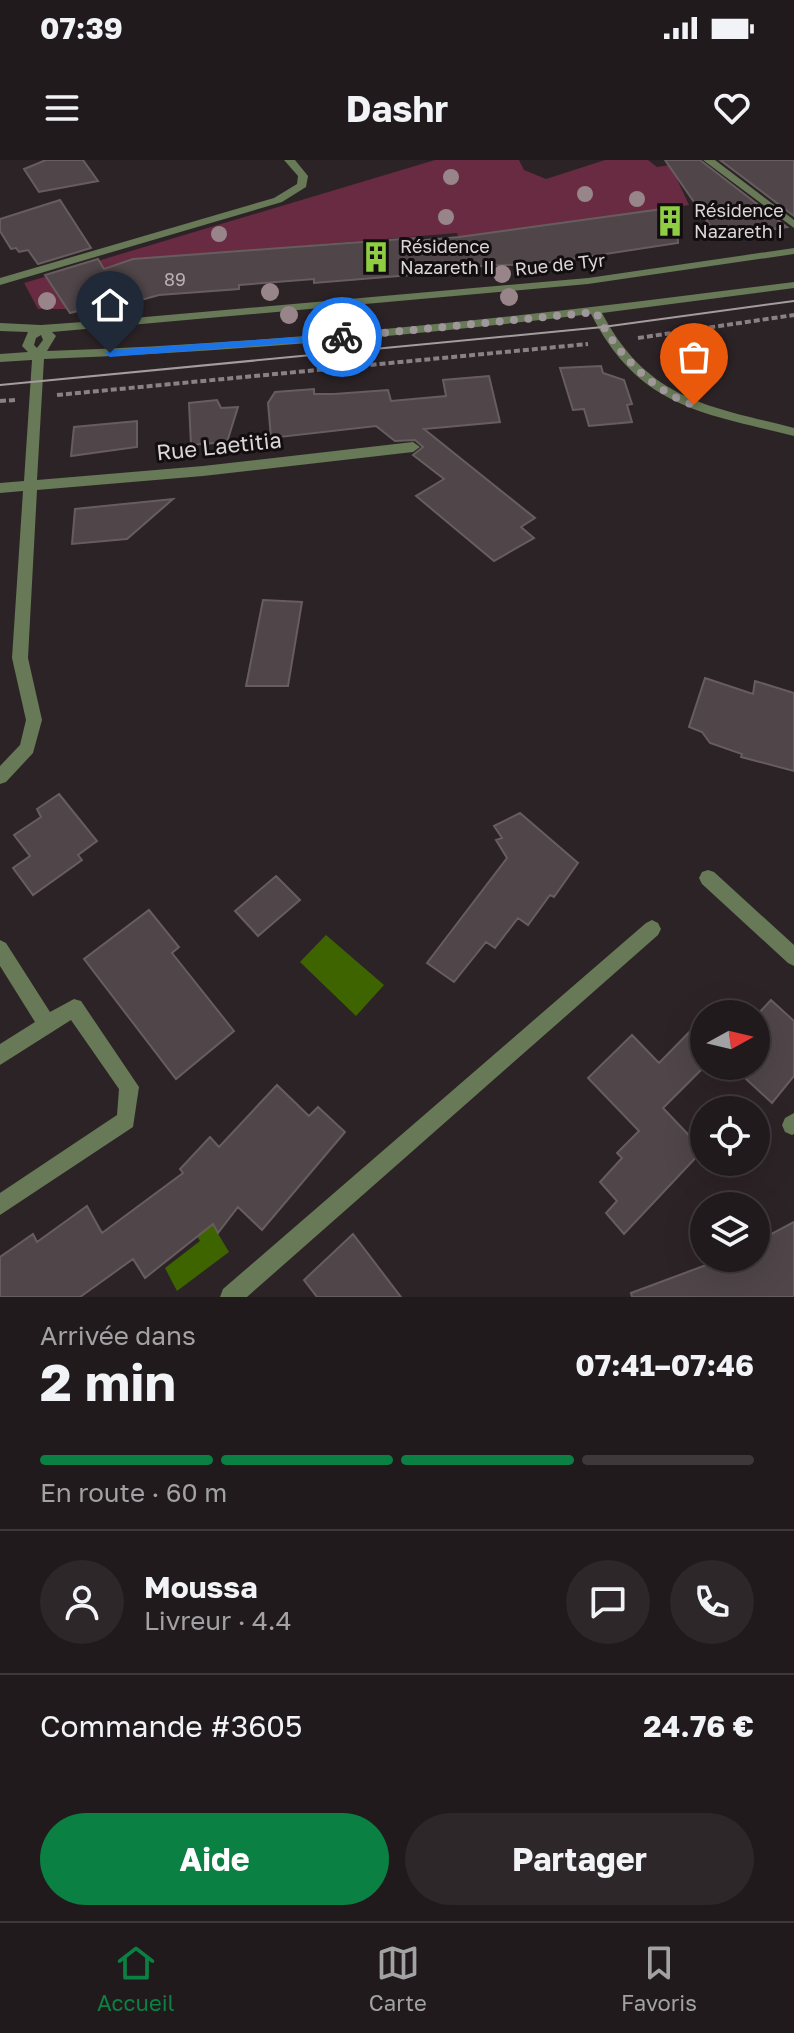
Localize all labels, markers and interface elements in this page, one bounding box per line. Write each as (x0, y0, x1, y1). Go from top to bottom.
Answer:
text: 07:39 (40, 10, 123, 46)
icon: menu (40, 86, 84, 130)
icon: heart (710, 86, 754, 130)
text: Dashr (346, 87, 448, 130)
place label: Résidence Nazareth I (694, 199, 784, 242)
building icon: Résidence Nazareth I (653, 204, 687, 238)
place label: Résidence Nazareth II (400, 235, 495, 278)
building icon: Résidence Nazareth II (359, 240, 393, 274)
street label: Rue de Tyr (514, 248, 606, 280)
house number: 89 (164, 268, 186, 290)
pin (76, 271, 144, 353)
icon: home (88, 283, 132, 327)
courier (302, 297, 382, 377)
icon: bike (320, 315, 364, 359)
pin (660, 323, 728, 405)
icon: bag (672, 335, 716, 379)
street label: Rue Laetitia (155, 425, 283, 466)
north arrow (690, 1000, 770, 1080)
map controls (690, 1000, 770, 1272)
button: locate (690, 1096, 770, 1176)
button: layers (690, 1192, 770, 1272)
text: Arrivée dans (40, 1320, 196, 1351)
text: 07:41–07:46 (575, 1347, 754, 1383)
text: 2 min (40, 1350, 176, 1412)
text: En route · 60 m (40, 1477, 227, 1508)
button: person (40, 1560, 124, 1644)
button: chat (566, 1560, 650, 1644)
button: phone (670, 1560, 754, 1644)
text: Moussa (144, 1569, 258, 1605)
text: Livreur · 4.4 (144, 1605, 292, 1636)
text: Commande #3605 (40, 1708, 302, 1744)
text: 24.76 € (643, 1708, 754, 1744)
button: Aide (40, 1813, 389, 1905)
button: Partager (405, 1813, 754, 1905)
tab: Accueil (97, 1941, 175, 2016)
tab: Carte (369, 1941, 427, 2016)
tab: Favoris (621, 1941, 697, 2016)

